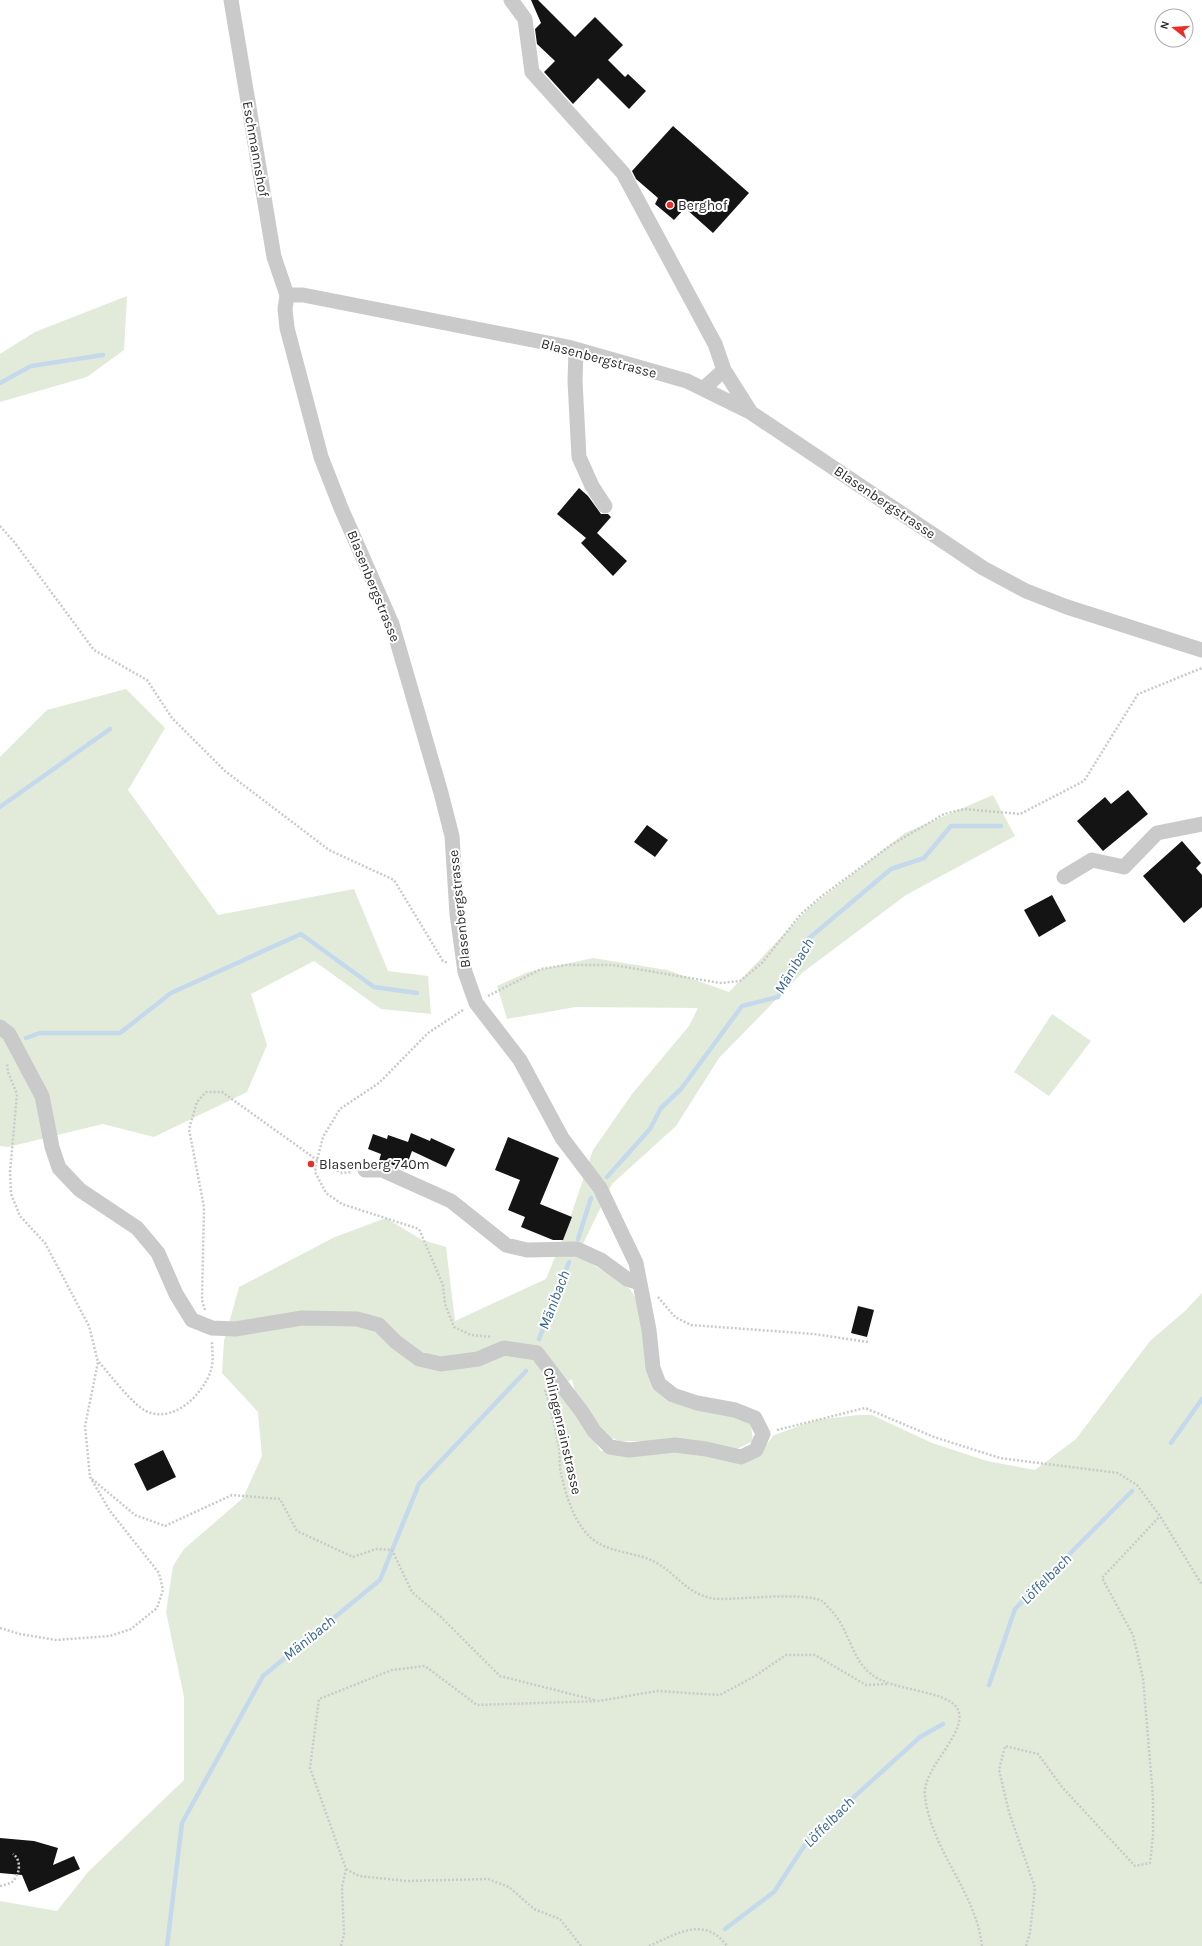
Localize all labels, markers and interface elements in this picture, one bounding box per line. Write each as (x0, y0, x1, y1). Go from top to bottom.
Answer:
north arrow (1154, 8, 1194, 48)
text: N (1158, 20, 1172, 31)
street label: Eschmannshof (239, 100, 272, 198)
place label: Berghof (678, 197, 728, 214)
marker: Berghof (665, 200, 675, 210)
street label: Blasenbergstrasse (539, 335, 658, 382)
street label: Blasenbergstrasse (831, 462, 939, 543)
street label: Blasenbergstrasse (343, 528, 404, 644)
street label: Blasenbergstrasse (445, 849, 474, 969)
water label: Mänibach (770, 935, 818, 997)
place label: Blasenberg 740m (319, 1156, 430, 1173)
marker: Blasenberg 740m (306, 1159, 316, 1169)
water label: Mänibach (535, 1268, 573, 1332)
street label: Chlingenrainstrasse (540, 1366, 585, 1496)
water label: Löffelbach (1017, 1550, 1075, 1608)
water label: Mänibach (279, 1612, 339, 1664)
water label: Löffelbach (800, 1793, 858, 1851)

